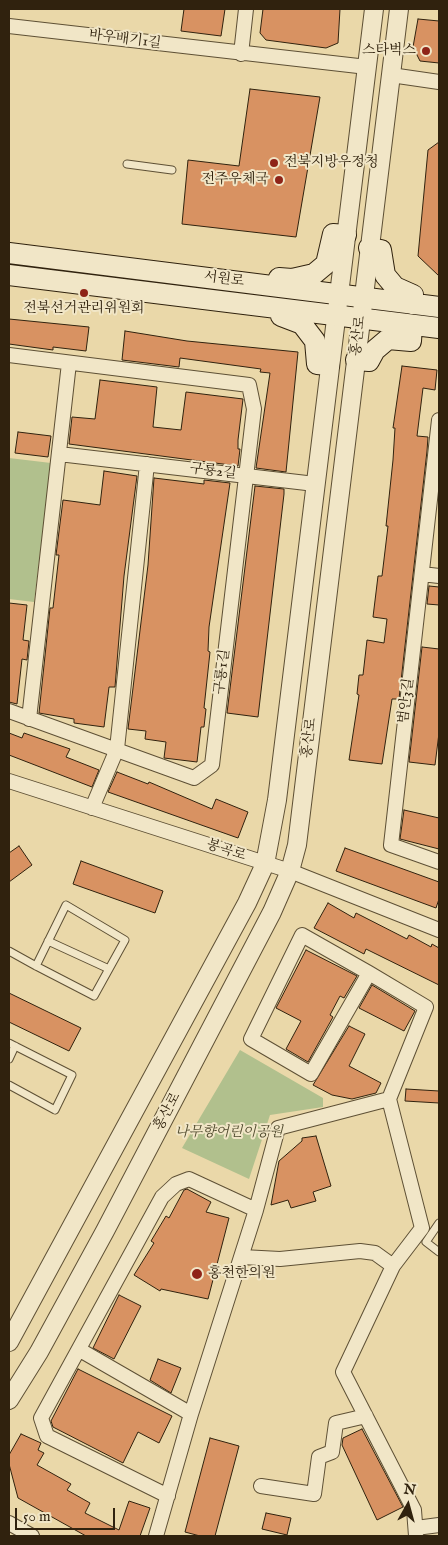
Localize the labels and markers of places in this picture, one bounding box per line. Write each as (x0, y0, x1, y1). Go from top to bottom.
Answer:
place label: 스타벅스 (362, 43, 416, 59)
marker: 스타벅스 (420, 45, 432, 57)
place label: 전북지방우정청 (284, 155, 379, 171)
marker: 전북지방우정청 (268, 157, 280, 169)
place label: 전주우체국 (201, 172, 269, 188)
marker: 전주우체국 (273, 174, 285, 186)
marker: 전북선거관리위원회 (78, 287, 90, 299)
place label: 전북선거관리위원회 (23, 301, 145, 317)
place label: 홍천한의원 (208, 1266, 276, 1282)
marker: 홍천한의원 (190, 1267, 204, 1281)

